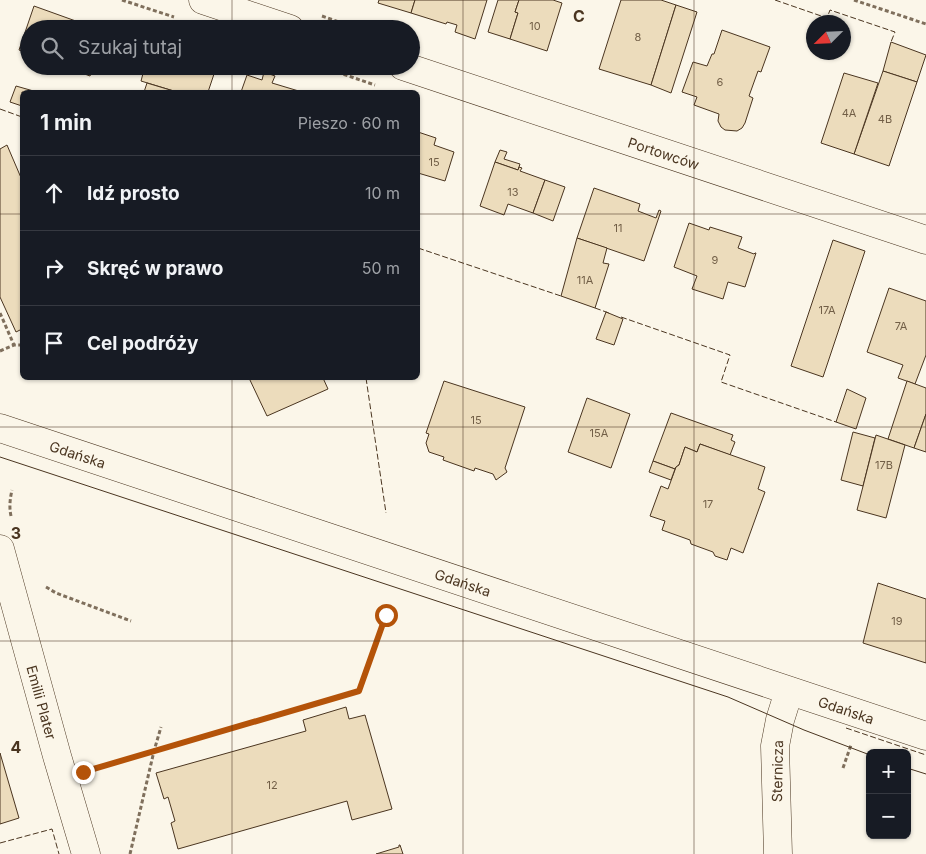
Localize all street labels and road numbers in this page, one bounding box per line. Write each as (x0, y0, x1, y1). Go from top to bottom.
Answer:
street label: Portowców (626, 133, 702, 173)
street label: Gdańska (48, 437, 108, 471)
street label: Gdańska (433, 565, 493, 599)
street label: Emilii Plater (24, 663, 61, 741)
street label: Gdańska (816, 692, 877, 727)
street label: Sternicza (768, 740, 786, 802)

